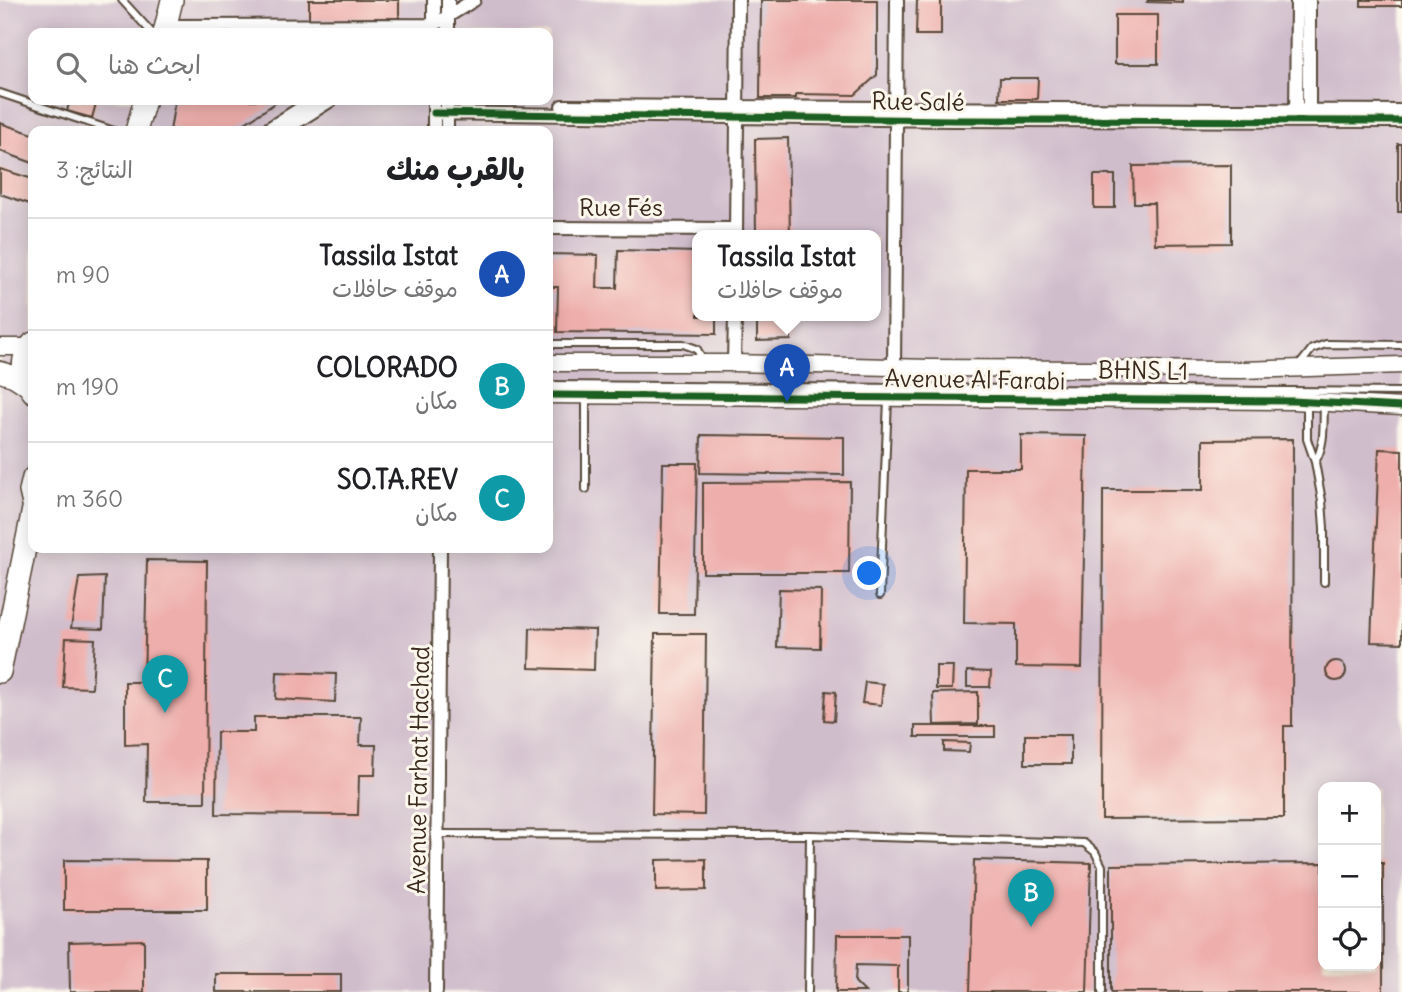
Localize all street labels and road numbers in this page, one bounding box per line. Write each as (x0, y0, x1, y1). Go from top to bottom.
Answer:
street label: Rue Salé (871, 85, 965, 117)
street label: Rue Fés (579, 192, 663, 222)
street label: BHNS L1 (1098, 354, 1188, 386)
street label: Avenue Al Farabi (884, 362, 1066, 396)
street label: Avenue Farhat Hachad (401, 646, 435, 894)

